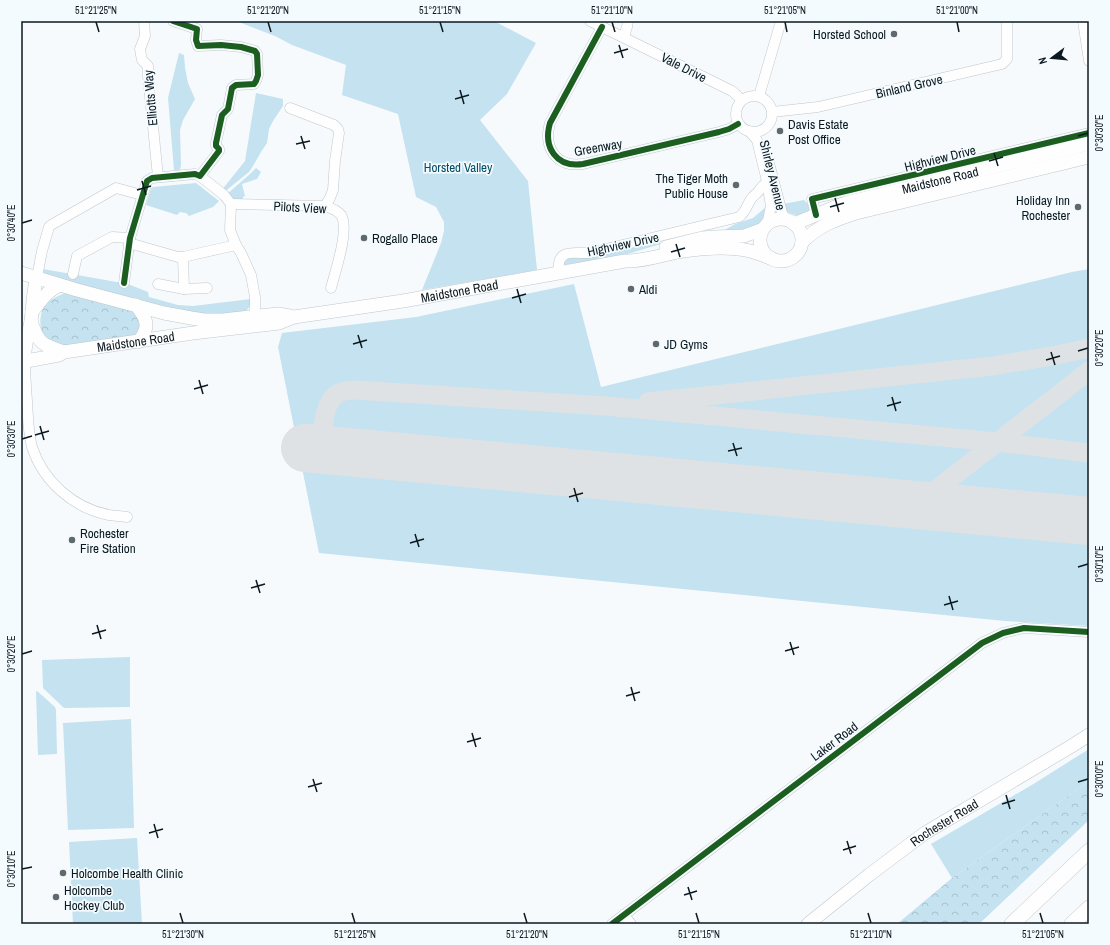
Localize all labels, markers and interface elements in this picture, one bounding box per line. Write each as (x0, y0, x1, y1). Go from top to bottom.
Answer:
text: 51°21'25"N (75, 4, 117, 17)
text: 51°21'20"N (247, 4, 289, 17)
text: 51°21'15"N (419, 4, 461, 17)
text: 51°21'10"N (591, 4, 633, 17)
text: 51°21'05"N (764, 4, 806, 17)
text: 51°21'00"N (936, 4, 978, 17)
place label: Horsted School (813, 26, 886, 43)
marker: Horsted School (889, 29, 899, 39)
north arrow (1032, 38, 1072, 78)
street label: Vale Drive (658, 49, 710, 86)
text: N (1035, 56, 1050, 66)
street label: Elliotts Way (140, 69, 161, 127)
street label: Binland Grove (874, 71, 944, 102)
text: 0°30'30"E (1093, 115, 1106, 151)
place label: Davis Estate Post Office (788, 116, 849, 148)
marker: Davis Estate Post Office (775, 126, 785, 136)
street label: Greenway (573, 135, 624, 160)
street label: Shirley Avenue (756, 138, 789, 212)
street label: Highview Drive (903, 141, 978, 176)
park label: Horsted Valley (424, 159, 493, 176)
street label: Maidstone Road (900, 163, 980, 198)
place label: The Tiger Moth Public House (656, 170, 728, 202)
marker: The Tiger Moth Public House (731, 180, 741, 190)
place label: Holiday Inn Rochester (1016, 192, 1070, 224)
street label: Pilots View (273, 198, 327, 217)
marker: Holiday Inn Rochester (1073, 202, 1083, 212)
text: 0°30'40"E (5, 205, 18, 241)
street label: Highview Drive (586, 229, 661, 260)
place label: Rogallo Place (372, 230, 438, 247)
marker: Rogallo Place (359, 233, 369, 243)
street label: Maidstone Road (419, 276, 500, 307)
place label: Aldi (638, 281, 657, 298)
marker: Aldi (626, 284, 636, 294)
street label: Maidstone Road (96, 328, 176, 356)
text: 0°30'20"E (1093, 330, 1106, 366)
place label: JD Gyms (664, 336, 708, 353)
marker: JD Gyms (651, 339, 661, 349)
text: 0°30'30"E (5, 421, 18, 457)
place label: Rochester Fire Station (80, 525, 136, 557)
marker: Rochester Fire Station (67, 535, 77, 545)
text: 0°30'10"E (1093, 546, 1106, 582)
text: 0°30'20"E (5, 636, 18, 672)
street label: Laker Road (807, 718, 861, 765)
text: 0°30'00"E (1093, 761, 1106, 797)
street label: Rochester Road (907, 795, 982, 850)
text: 0°30'10"E (5, 851, 18, 887)
place label: Holcombe Health Clinic (71, 865, 183, 882)
marker: Holcombe Health Clinic (58, 868, 68, 878)
place label: Holcombe Hockey Club (64, 882, 124, 914)
marker: Holcombe Hockey Club (51, 892, 61, 902)
text: 51°21'30"N (162, 928, 204, 941)
text: 51°21'25"N (334, 928, 376, 941)
text: 51°21'20"N (506, 928, 548, 941)
text: 51°21'15"N (678, 928, 720, 941)
text: 51°21'10"N (850, 928, 892, 941)
text: 51°21'05"N (1022, 928, 1064, 941)

